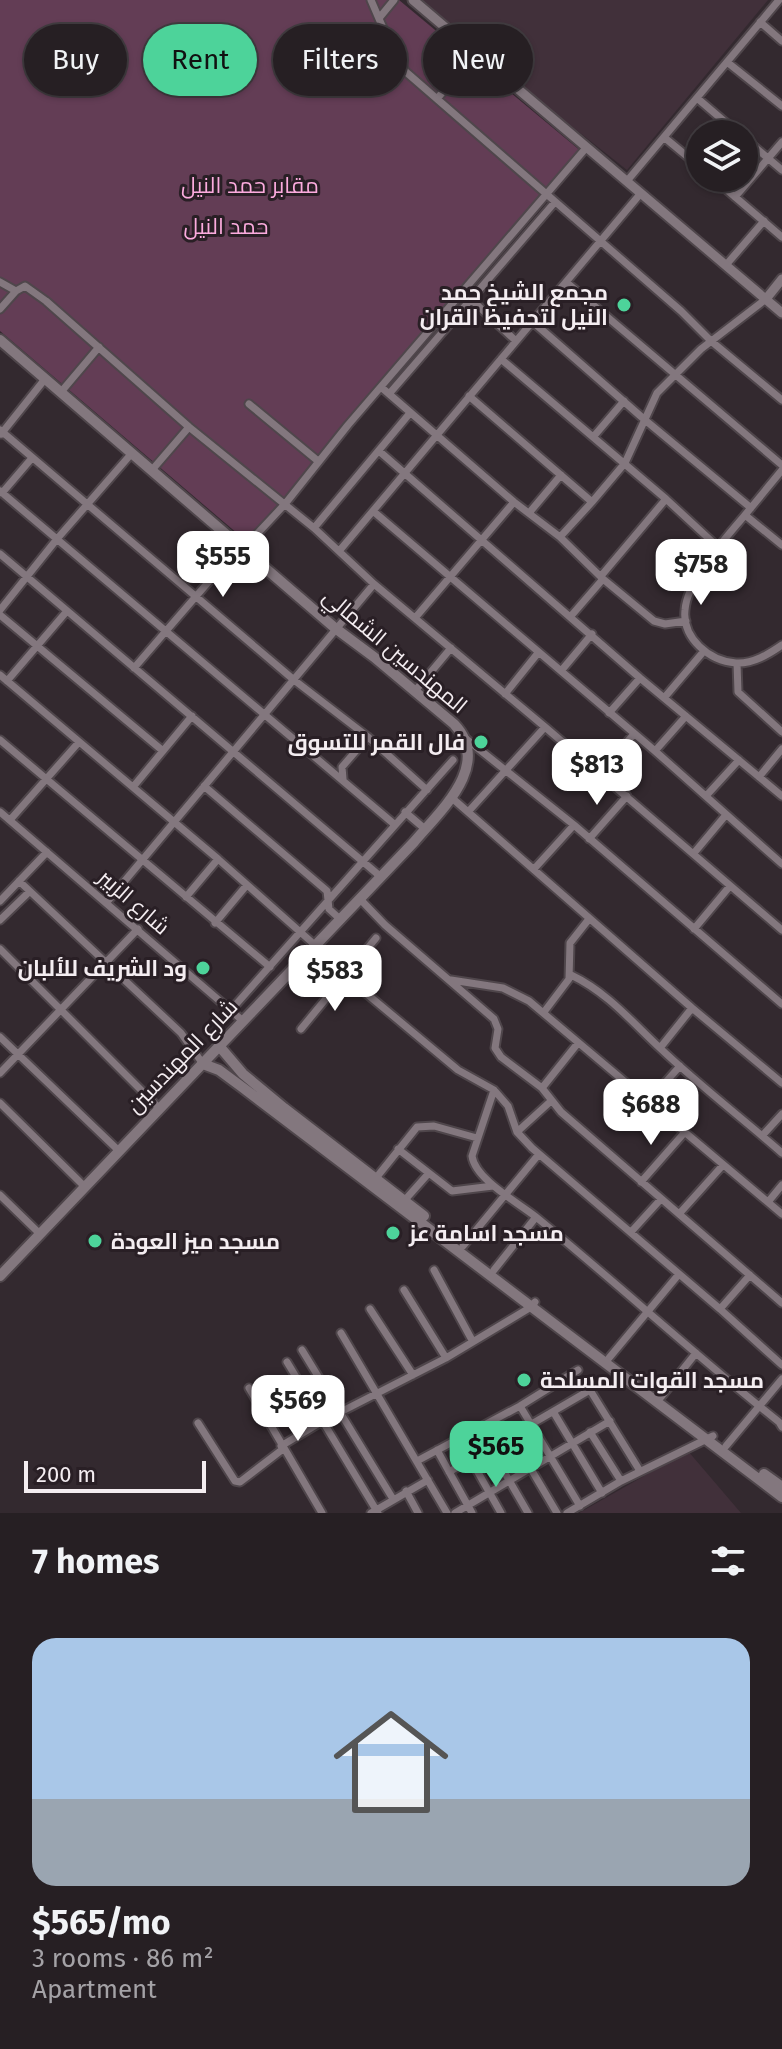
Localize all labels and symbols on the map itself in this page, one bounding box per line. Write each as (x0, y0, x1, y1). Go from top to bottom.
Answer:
park label: مقابر حمد النيل (181, 172, 319, 199)
park label: حمد النيل (184, 213, 268, 240)
place label: مجمع الشيخ حمد النيل لتحفيظ القران (420, 279, 608, 331)
marker: مجمع الشيخ حمد النيل لتحفيظ القران (615, 296, 633, 314)
pin: $555 (176, 531, 270, 599)
pin: $758 (654, 539, 748, 607)
street label: المهندسين الشمالي (315, 583, 473, 722)
place label: فال القمر للتسوق (288, 729, 465, 756)
marker: فال القمر للتسوق (472, 733, 490, 751)
pin: $813 (550, 739, 644, 807)
street label: شارع الزبير (91, 862, 175, 941)
pin: $583 (288, 945, 382, 1013)
place label: ود الشريف للألبان (18, 955, 187, 982)
marker: ود الشريف للألبان (194, 959, 212, 977)
street label: شارع المهندسين (121, 993, 244, 1119)
pin: $688 (604, 1079, 698, 1147)
place label: مسجد اسامة عز (408, 1220, 564, 1247)
marker: مسجد اسامة عز (384, 1224, 402, 1242)
place label: مسجد ميز العودة (111, 1228, 280, 1255)
marker: مسجد ميز العودة (86, 1232, 104, 1250)
place label: مسجد القوات المسلحة (540, 1367, 764, 1394)
marker: مسجد القوات المسلحة (515, 1371, 533, 1389)
pin: $569 (251, 1375, 345, 1443)
pin: $565 (449, 1421, 543, 1489)
scale bar (24, 1457, 206, 1493)

